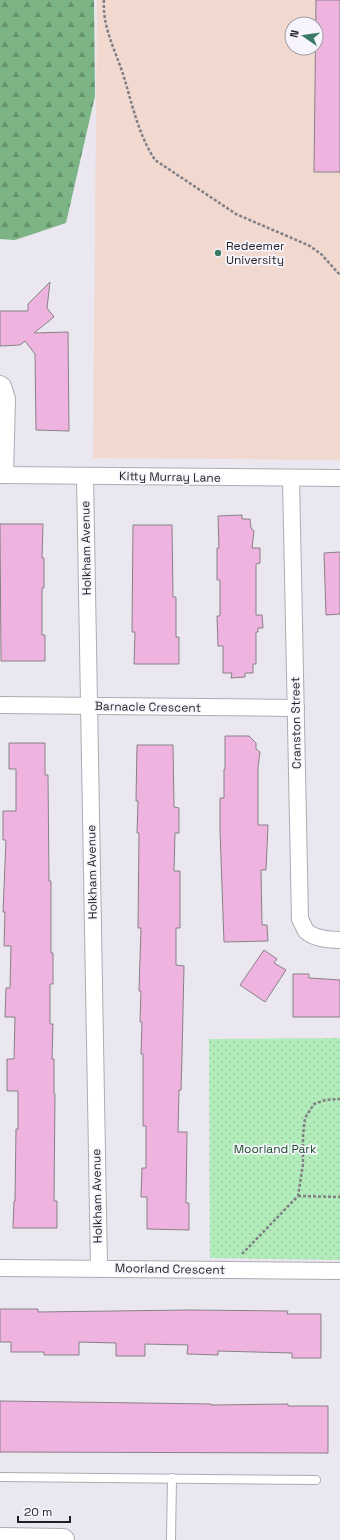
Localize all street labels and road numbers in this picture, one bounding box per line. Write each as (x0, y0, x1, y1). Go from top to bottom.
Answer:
street label: Kitty Murray Lane (119, 468, 221, 486)
street label: Holkham Avenue (77, 501, 95, 595)
street label: Cranston Street (287, 677, 305, 769)
street label: Barnacle Crescent (95, 698, 201, 716)
street label: Holkham Avenue (83, 825, 101, 919)
street label: Holkham Avenue (88, 1149, 106, 1243)
street label: Moorland Crescent (115, 1260, 225, 1278)

